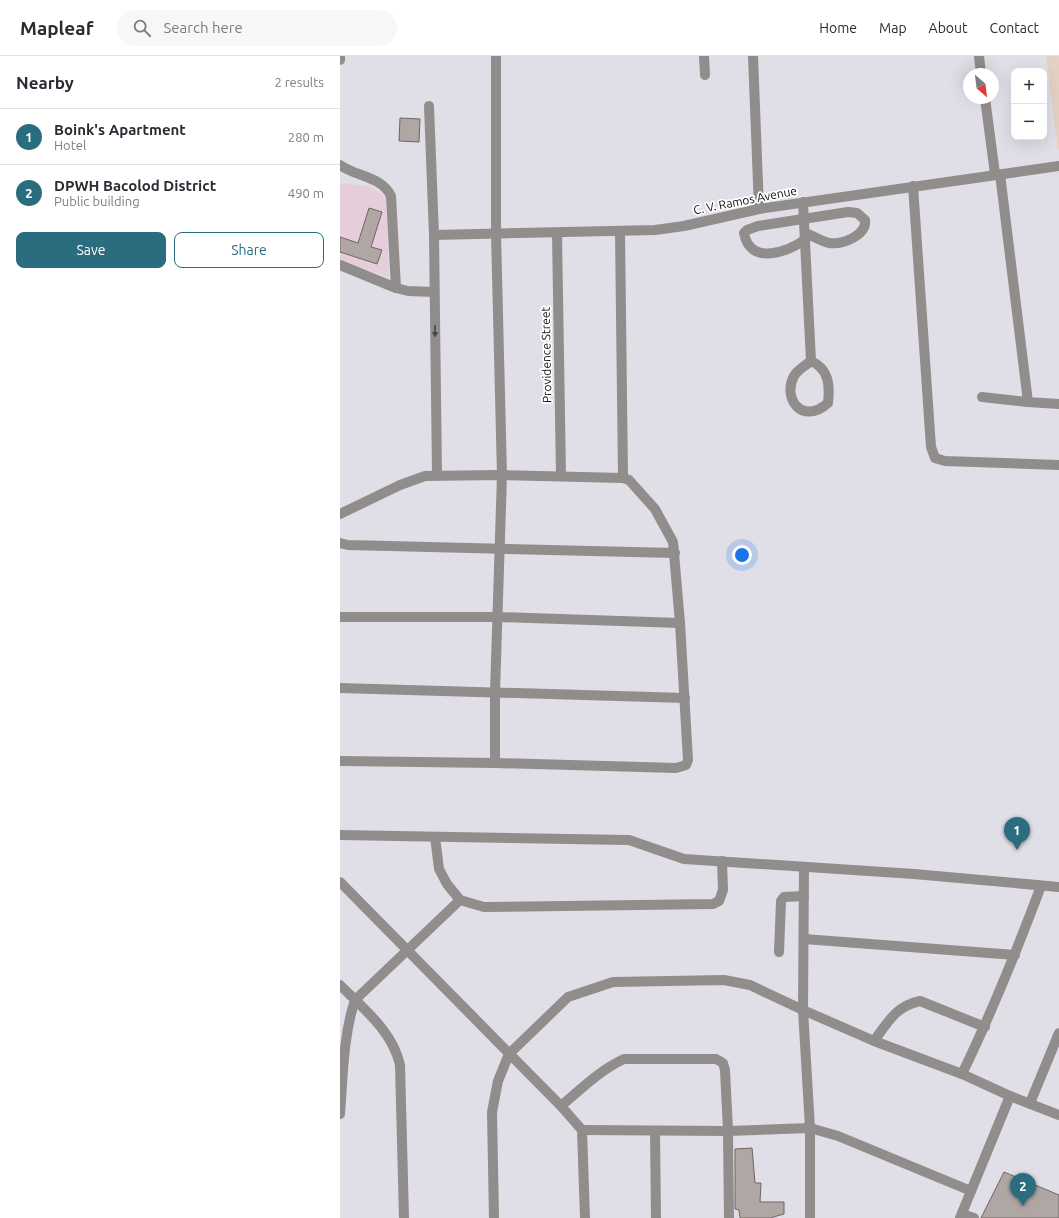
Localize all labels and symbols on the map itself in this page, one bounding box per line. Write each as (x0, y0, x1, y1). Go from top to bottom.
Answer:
north arrow (963, 68, 999, 104)
street label: C. V. Ramos Avenue (692, 184, 798, 216)
street label: Providence Street (539, 306, 553, 403)
one-way arrow (431, 325, 438, 337)
your location (732, 545, 752, 565)
pin: 1 (1004, 817, 1030, 850)
pin: 2 (1010, 1173, 1036, 1206)

